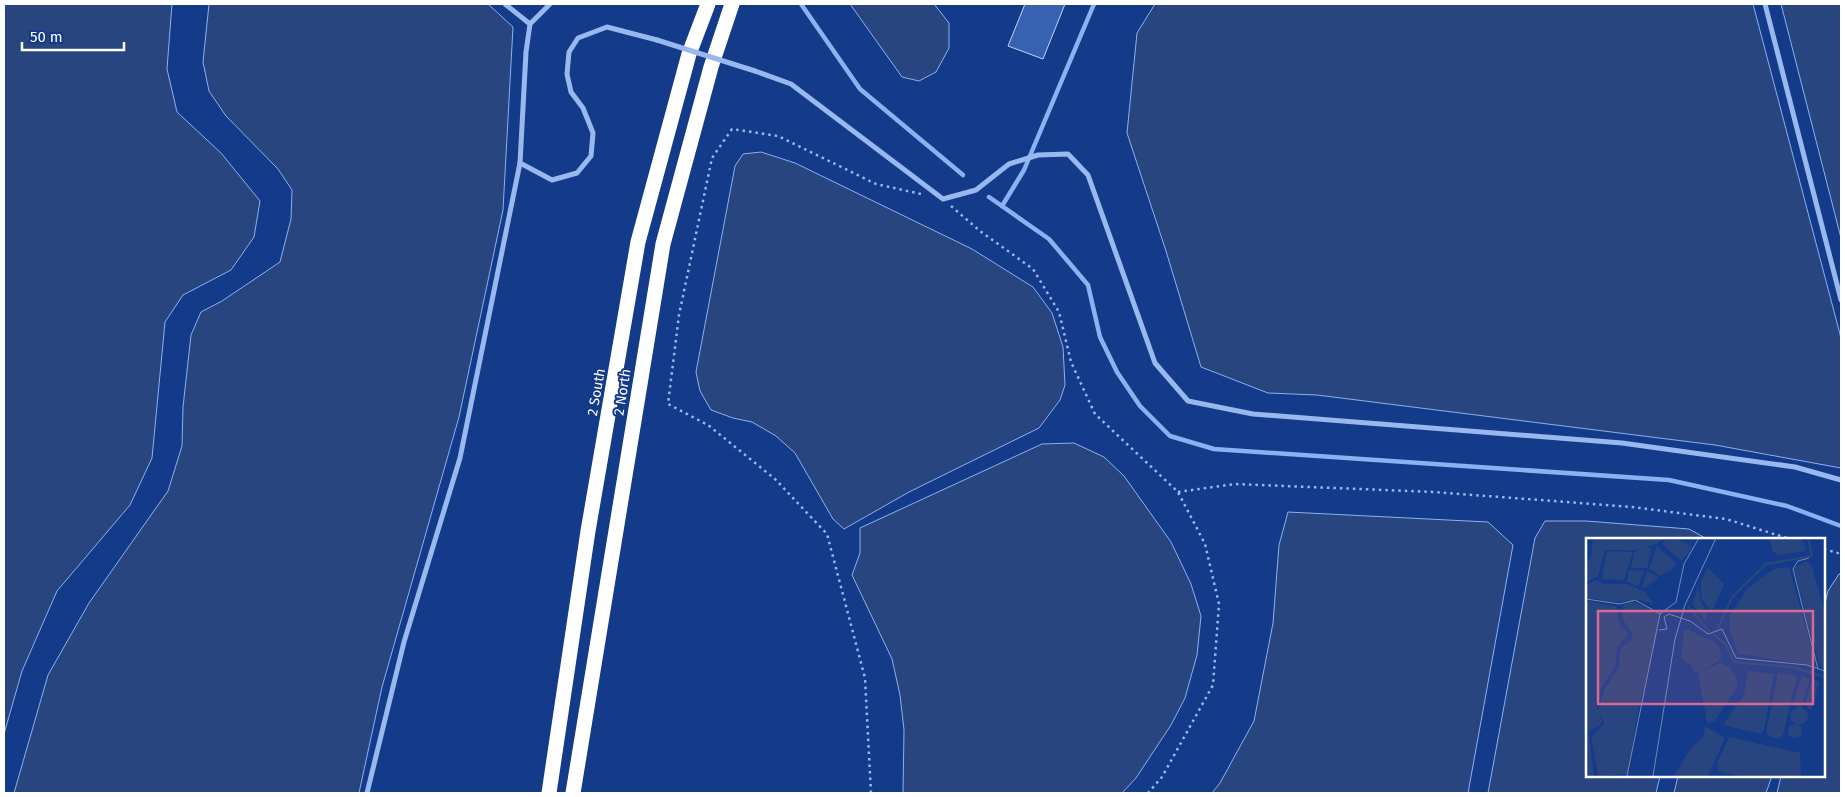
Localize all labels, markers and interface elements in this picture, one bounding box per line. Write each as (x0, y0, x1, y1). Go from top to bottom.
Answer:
scale bar (22, 20, 125, 52)
text: 50 m (30, 28, 63, 46)
street label: 2 South (584, 367, 609, 417)
street label: 2 North (610, 368, 635, 417)
inset map (1586, 538, 1825, 777)

